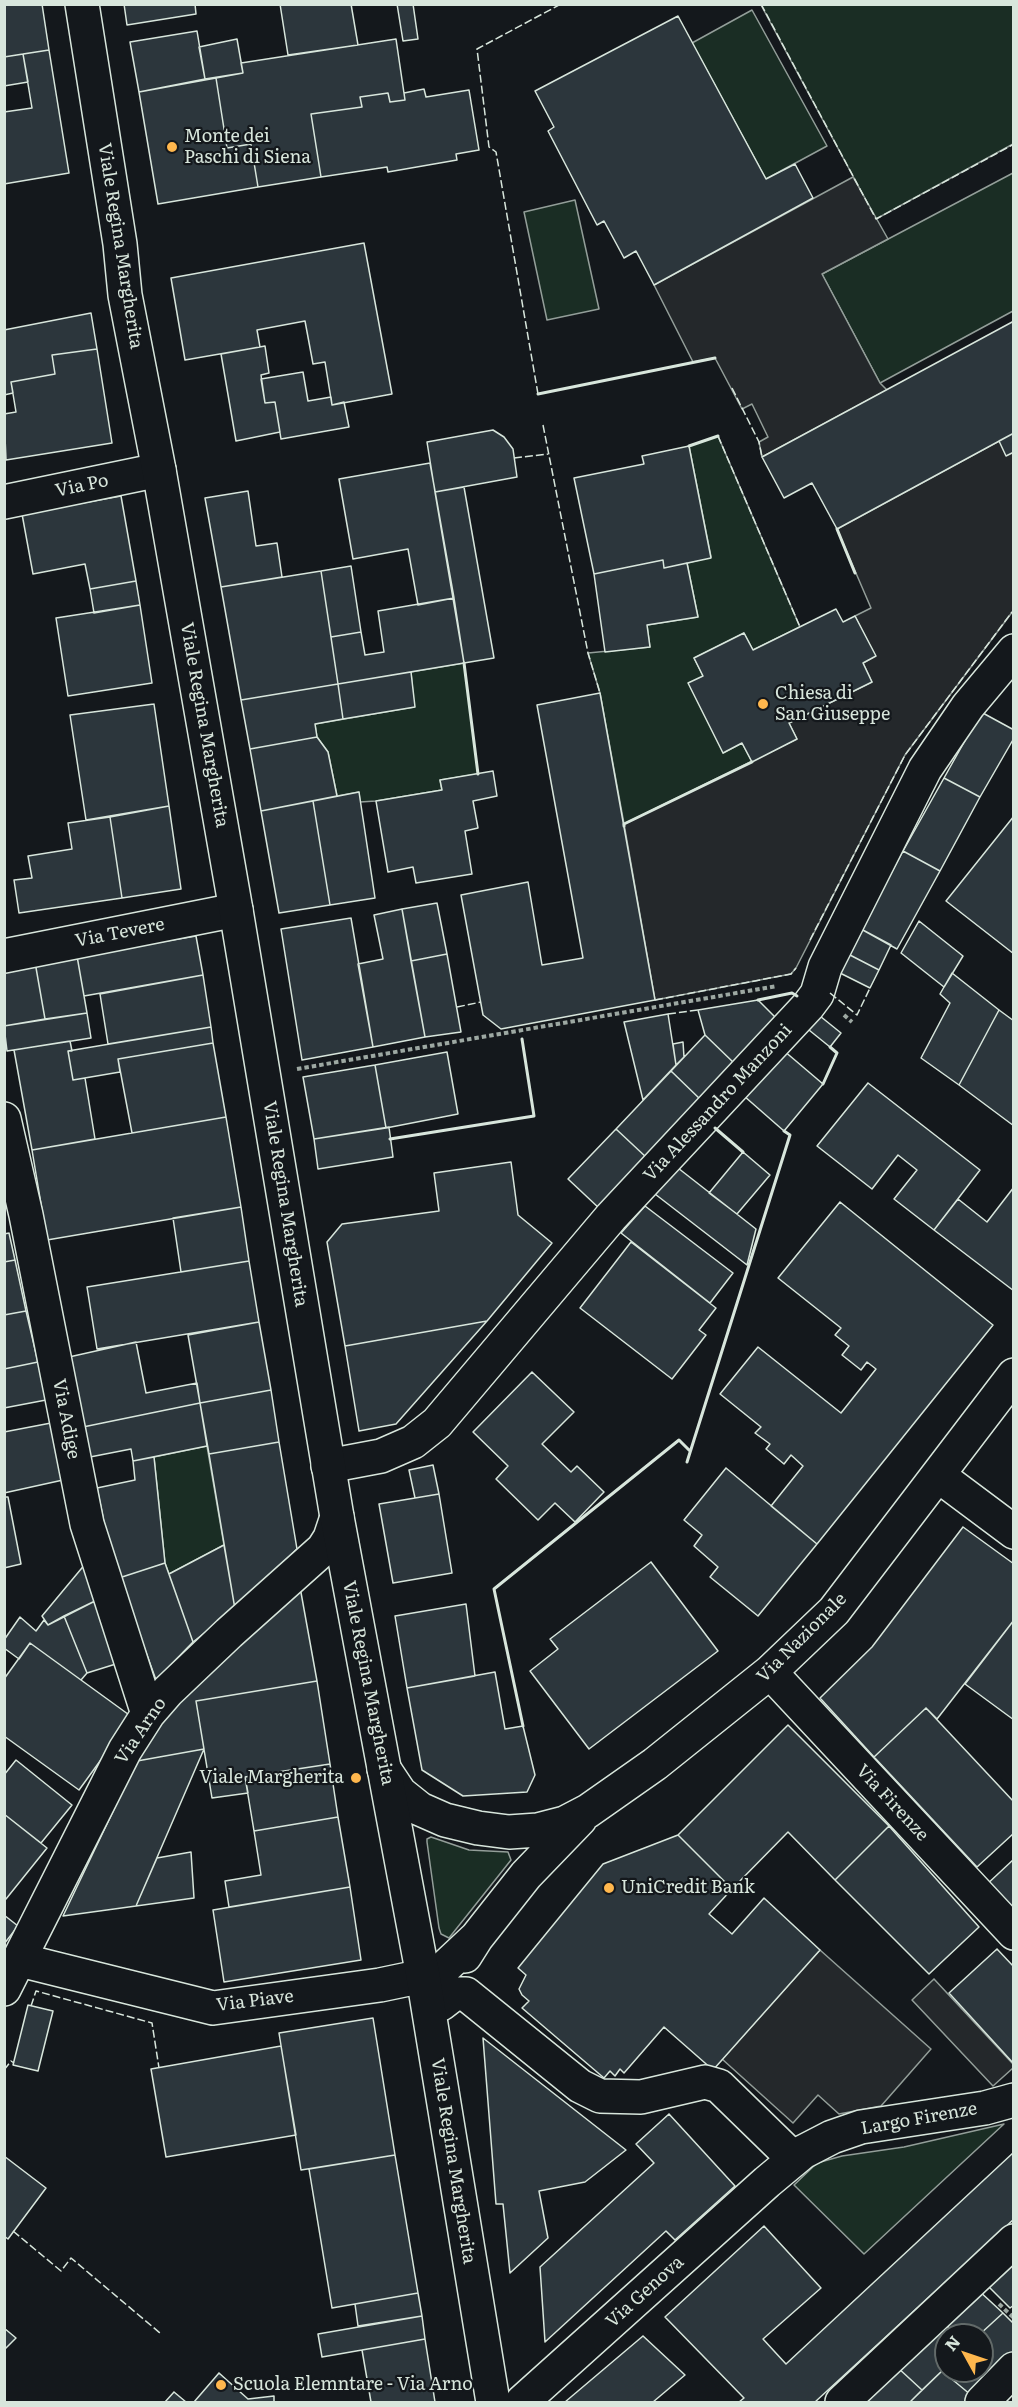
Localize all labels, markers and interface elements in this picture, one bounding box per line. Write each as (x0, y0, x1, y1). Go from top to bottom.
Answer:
place label: Monte dei Paschi di Siena (184, 126, 311, 168)
marker: Monte dei Paschi di Siena (165, 140, 179, 154)
street label: Viale Regina Margherita (93, 142, 147, 350)
street label: Via Po (53, 470, 111, 502)
street label: Viale Regina Margherita (175, 621, 233, 829)
place label: Chiesa di San Giuseppe (775, 683, 890, 726)
marker: Chiesa di San Giuseppe (756, 697, 770, 711)
street label: Via Tevere (74, 914, 166, 952)
street label: Via Alessandro Manzoni (639, 1020, 797, 1186)
street label: Viale Regina Margherita (258, 1100, 312, 1308)
street label: Via Adige (48, 1377, 84, 1461)
street label: Viale Regina Margherita (338, 1579, 398, 1787)
street label: Via Nazionale (753, 1589, 851, 1687)
street label: Via Arno (111, 1693, 171, 1769)
street label: Via Firenze (851, 1760, 933, 1846)
place label: Viale Margherita (199, 1767, 344, 1789)
marker: Viale Margherita (349, 1771, 363, 1785)
place label: UniCredit Bank (621, 1877, 755, 1899)
marker: UniCredit Bank (602, 1881, 616, 1895)
street label: Via Piave (215, 1986, 295, 2016)
street label: Viale Regina Margherita (426, 2057, 480, 2265)
street label: Largo Firenze (859, 2098, 979, 2140)
street label: Via Genova (602, 2251, 688, 2333)
north arrow (934, 2323, 994, 2383)
text: N (938, 2330, 965, 2356)
place label: Scuola Elemntare - Via Arno (233, 2374, 473, 2396)
marker: Scuola Elemntare - Via Arno (214, 2378, 228, 2392)

